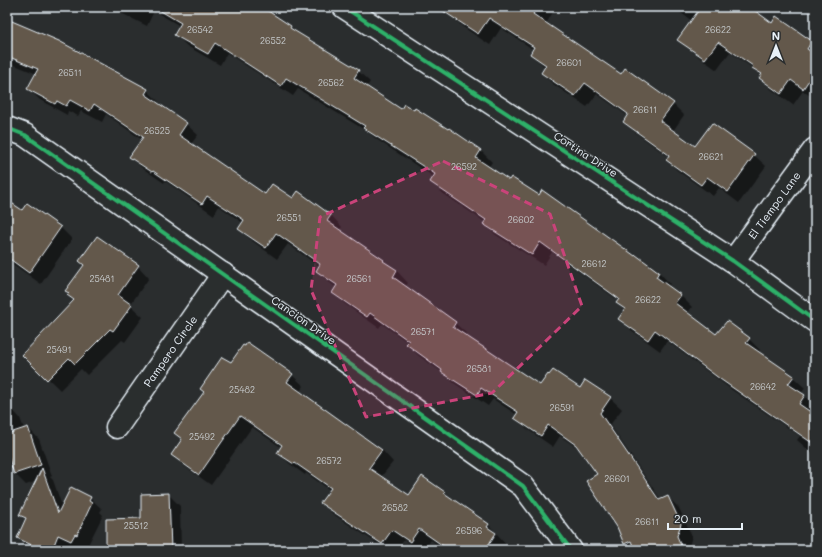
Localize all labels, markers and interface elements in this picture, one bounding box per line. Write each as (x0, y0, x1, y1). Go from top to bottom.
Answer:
house number: 26542 (187, 24, 213, 35)
house number: 26622 (705, 24, 731, 35)
north arrow (756, 26, 796, 66)
text: N (772, 28, 780, 43)
house number: 26552 (260, 35, 286, 46)
house number: 26601 (556, 57, 582, 68)
house number: 26511 (58, 67, 82, 78)
house number: 26562 (318, 77, 344, 88)
house number: 26611 (633, 104, 657, 115)
house number: 26525 (144, 125, 170, 136)
street label: Cortina Drive (551, 128, 621, 180)
house number: 26621 (699, 151, 723, 162)
house number: 26592 (451, 161, 477, 172)
street label: El Tiempo Lane (744, 168, 804, 242)
house number: 26551 (277, 212, 301, 223)
house number: 26602 (508, 214, 534, 225)
house number: 26612 (582, 258, 606, 269)
house number: 25481 (89, 273, 115, 284)
house number: 26561 (346, 273, 372, 284)
street label: Cancion Drive (269, 292, 340, 348)
house number: 26622 (635, 294, 661, 305)
street label: Pampero Circle (140, 312, 200, 390)
house number: 26571 (411, 326, 435, 337)
house number: 25491 (47, 344, 71, 355)
house number: 26581 (466, 363, 492, 374)
house number: 26642 (750, 381, 776, 392)
house number: 25482 (229, 384, 255, 395)
house number: 26591 (549, 402, 575, 413)
house number: 25492 (189, 431, 215, 442)
house number: 26572 (316, 455, 342, 466)
house number: 26601 (604, 473, 630, 484)
house number: 26582 (382, 502, 408, 513)
scale bar (668, 505, 742, 531)
text: 20 m (674, 510, 702, 526)
house number: 26611 (635, 516, 659, 527)
house number: 25512 (124, 520, 148, 531)
house number: 26596 (456, 525, 482, 536)

